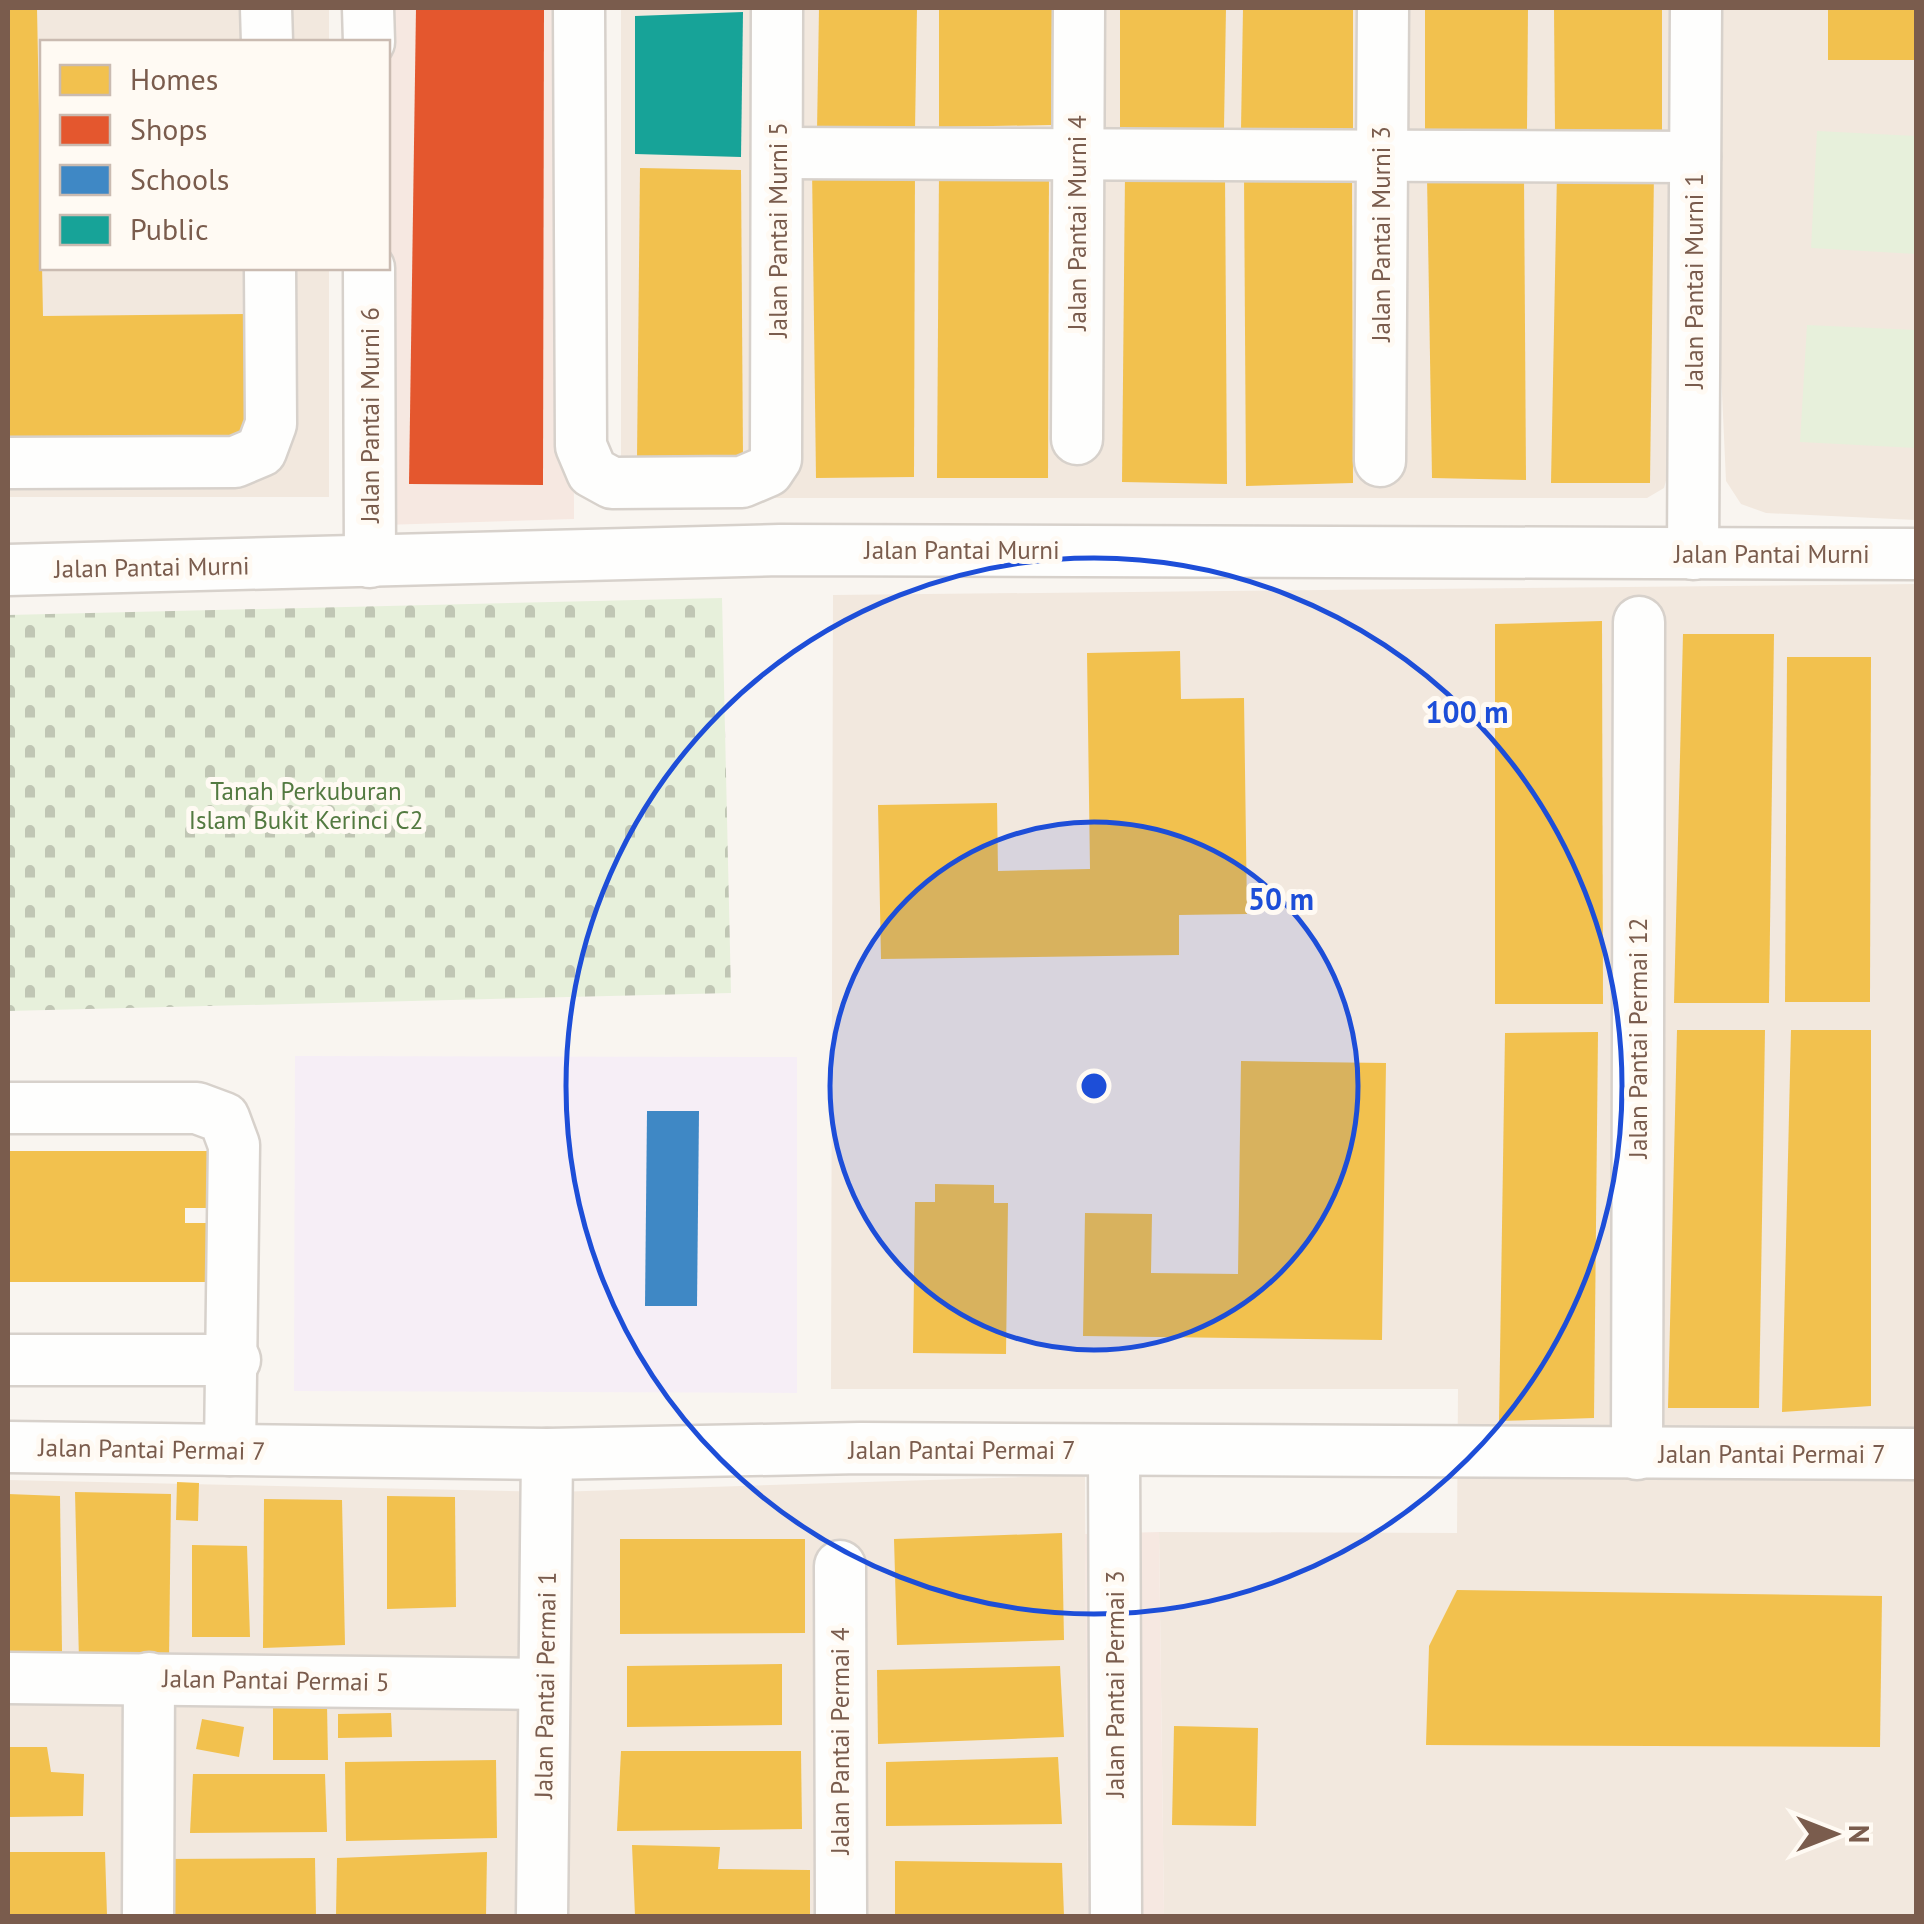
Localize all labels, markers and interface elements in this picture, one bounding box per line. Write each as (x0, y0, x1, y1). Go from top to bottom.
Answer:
legend (40, 40, 390, 270)
text: Homes (130, 59, 218, 98)
text: Shops (130, 109, 207, 148)
street label: Jalan Pantai Murni 4 (1061, 115, 1093, 332)
street label: Jalan Pantai Murni 5 (762, 122, 794, 339)
street label: Jalan Pantai Murni 3 (1365, 126, 1397, 343)
text: Schools (130, 159, 229, 198)
street label: Jalan Pantai Murni 1 (1678, 173, 1710, 390)
text: Public (130, 209, 208, 248)
street label: Jalan Pantai Murni 6 (354, 307, 386, 524)
street label: Jalan Pantai Murni (863, 534, 1060, 566)
street label: Jalan Pantai Murni (1673, 538, 1870, 570)
street label: Jalan Pantai Murni (53, 549, 250, 585)
text: 100 m (1426, 692, 1508, 731)
park label: Tanah Perkuburan Islam Bukit Kerinci C2 (189, 775, 423, 836)
text: 50 m (1248, 879, 1314, 918)
street label: Jalan Pantai Permai 12 (1622, 918, 1654, 1159)
centre of rings (1076, 1068, 1112, 1104)
street label: Jalan Pantai Permai 7 (37, 1431, 266, 1467)
street label: Jalan Pantai Permai 7 (847, 1434, 1076, 1466)
street label: Jalan Pantai Permai 7 (1657, 1438, 1886, 1470)
street label: Jalan Pantai Permai 3 (1099, 1570, 1131, 1799)
street label: Jalan Pantai Permai 1 (527, 1571, 563, 1800)
street label: Jalan Pantai Permai 4 (824, 1627, 856, 1856)
street label: Jalan Pantai Permai 5 (161, 1662, 390, 1698)
north arrow (1784, 1784, 1884, 1884)
text: N (1841, 1825, 1878, 1843)

